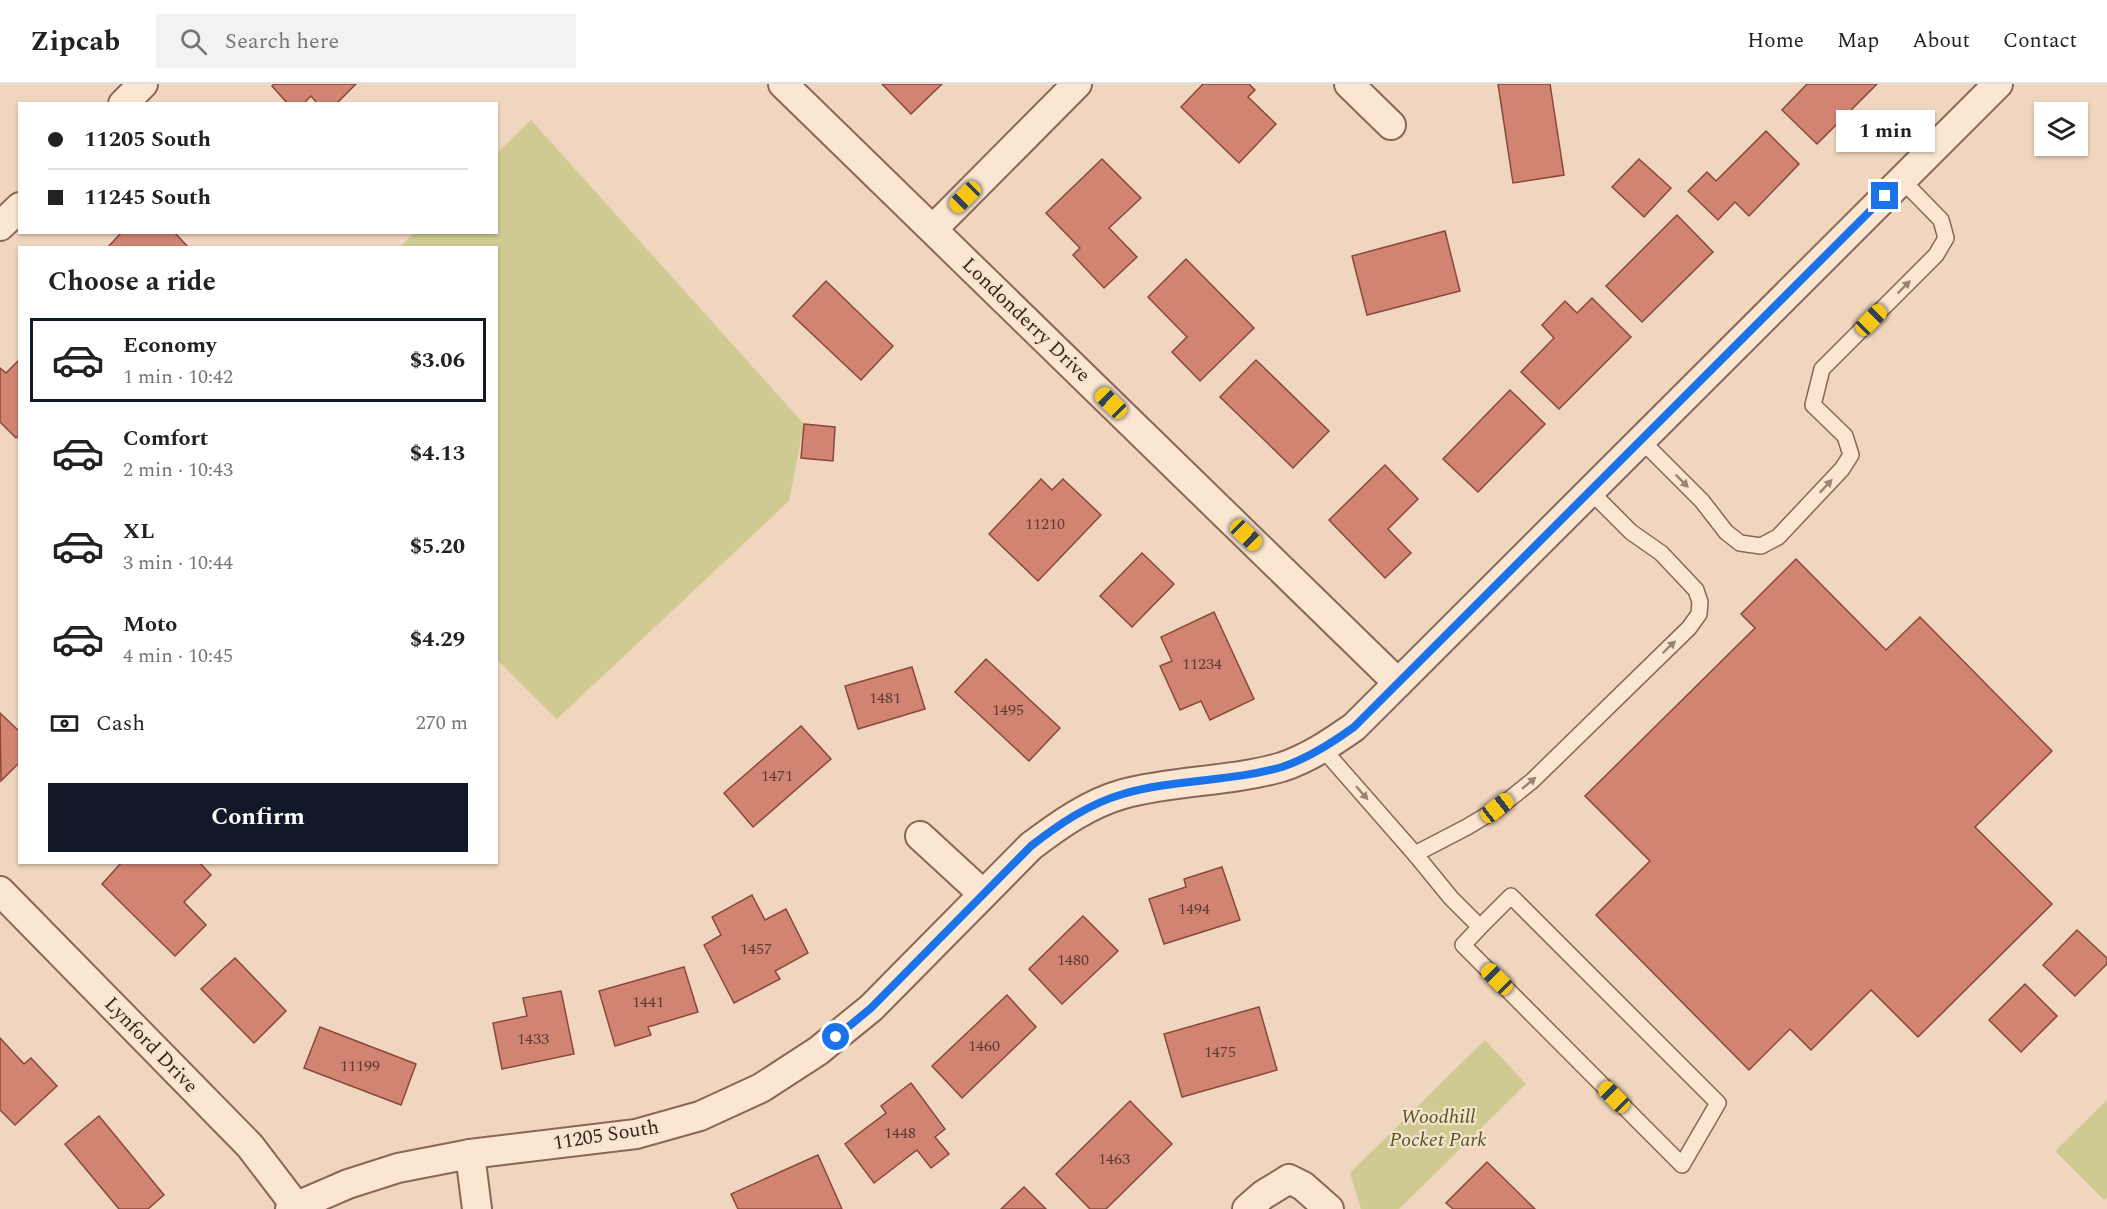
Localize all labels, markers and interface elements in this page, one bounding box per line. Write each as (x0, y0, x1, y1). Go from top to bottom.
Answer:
search box (156, 14, 576, 68)
text: Zipcab (30, 20, 120, 63)
icon: search (177, 25, 210, 58)
text: Search here (225, 25, 339, 58)
text: Home (1747, 25, 1804, 57)
text: Map (1837, 25, 1879, 57)
text: About (1912, 25, 1970, 57)
text: Contact (2003, 25, 2077, 57)
map controls (2034, 102, 2088, 156)
button: layers (2034, 102, 2088, 156)
callout: 1 min (1836, 109, 1934, 151)
text: 1 min (1859, 116, 1912, 146)
text: 11205 South (84, 123, 211, 156)
car (946, 178, 984, 216)
text: 11245 South (84, 181, 211, 214)
route end (1871, 182, 1898, 209)
street label: Londonderry Drive (955, 251, 1097, 389)
text: Choose a ride (48, 261, 216, 303)
one-way arrow (1897, 280, 1911, 294)
car (1852, 301, 1890, 339)
text: Economy (123, 329, 216, 362)
icon: car (51, 333, 105, 387)
text: $3.06 (410, 344, 465, 377)
text: 1 min · 10:42 (123, 362, 233, 392)
car (1092, 384, 1130, 422)
text: Comfort (123, 422, 208, 455)
icon: car (51, 426, 105, 480)
text: $4.13 (410, 437, 465, 470)
text: 2 min · 10:43 (123, 455, 233, 485)
one-way arrow (1675, 474, 1689, 488)
one-way arrow (1819, 479, 1832, 494)
house number: 11210 (1025, 512, 1065, 536)
text: XL (123, 515, 154, 548)
car (1227, 516, 1265, 554)
icon: car (51, 519, 105, 573)
text: $5.20 (410, 530, 465, 563)
text: 3 min · 10:44 (123, 548, 233, 578)
text: Moto (123, 608, 177, 641)
icon: car (51, 612, 105, 666)
text: $4.29 (410, 623, 465, 656)
text: 4 min · 10:45 (123, 641, 233, 671)
one-way arrow (1661, 641, 1675, 655)
house number: 11234 (1182, 652, 1222, 676)
house number: 1481 (869, 686, 901, 710)
house number: 1495 (992, 698, 1024, 722)
icon: cash (48, 707, 81, 740)
text: Cash (96, 707, 145, 740)
text: 270 m (416, 708, 468, 738)
house number: 1471 (761, 764, 793, 788)
one-way arrow (1521, 777, 1536, 790)
button: Confirm (48, 783, 468, 852)
one-way arrow (1355, 785, 1368, 800)
car (1477, 790, 1517, 826)
house number: 1494 (1178, 897, 1210, 921)
house number: 1457 (740, 937, 772, 961)
house number: 1480 (1057, 948, 1089, 972)
car (1478, 960, 1516, 998)
street label: Lynford Drive (97, 990, 205, 1100)
house number: 1441 (632, 990, 664, 1014)
route start (822, 1023, 849, 1050)
house number: 1433 (517, 1027, 549, 1051)
house number: 1460 (968, 1034, 1000, 1058)
house number: 1475 (1204, 1040, 1236, 1064)
house number: 11199 (340, 1054, 380, 1078)
car (1595, 1078, 1633, 1116)
park label: Woodhill Pocket Park (1389, 1102, 1487, 1155)
street label: 11205 South (551, 1112, 661, 1158)
house number: 1448 (884, 1121, 916, 1145)
house number: 1463 (1098, 1147, 1130, 1171)

